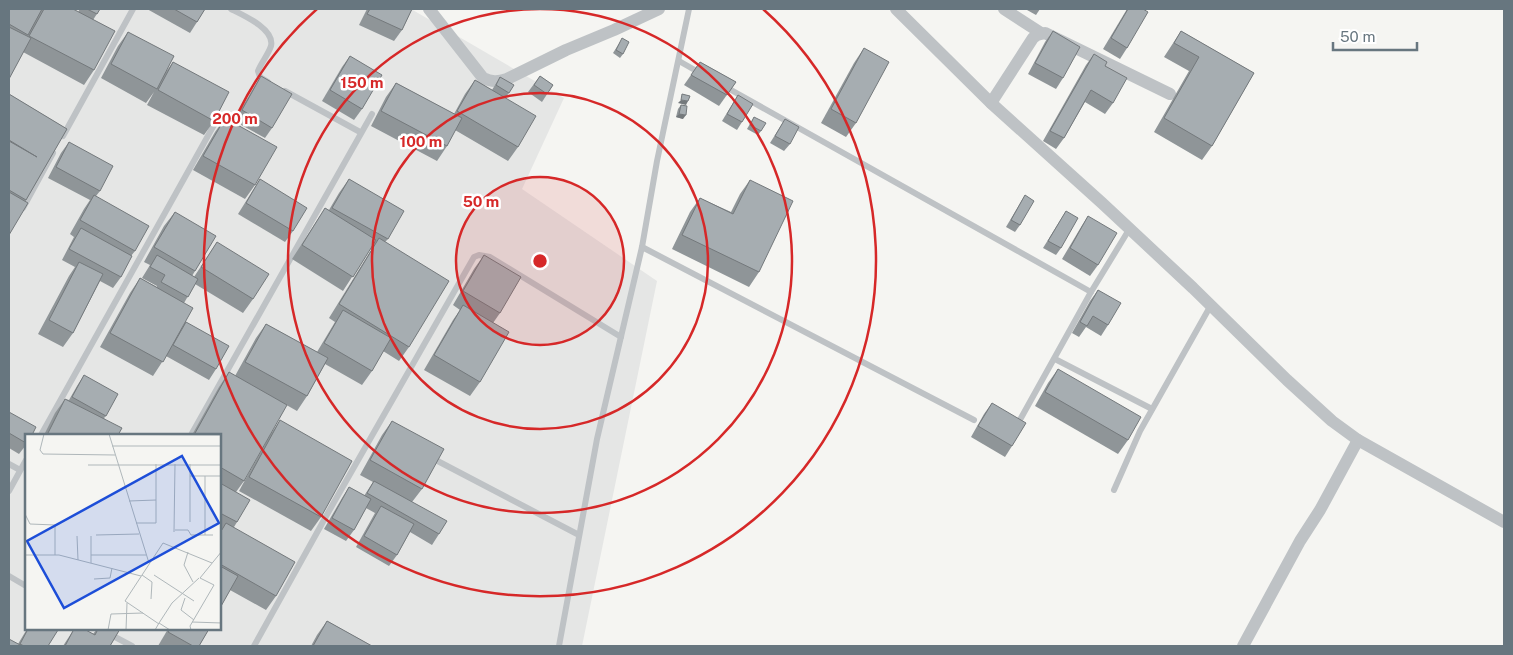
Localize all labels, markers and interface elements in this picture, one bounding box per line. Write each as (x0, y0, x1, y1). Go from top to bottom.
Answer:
scale bar (1333, 20, 1417, 52)
text: 50 m (1340, 28, 1375, 45)
text: 150 m (340, 74, 384, 91)
text: 200 m (212, 110, 258, 127)
text: 100 m (400, 133, 442, 150)
text: 50 m (463, 193, 499, 210)
centre of rings (531, 252, 549, 270)
inset map (25, 434, 221, 630)

